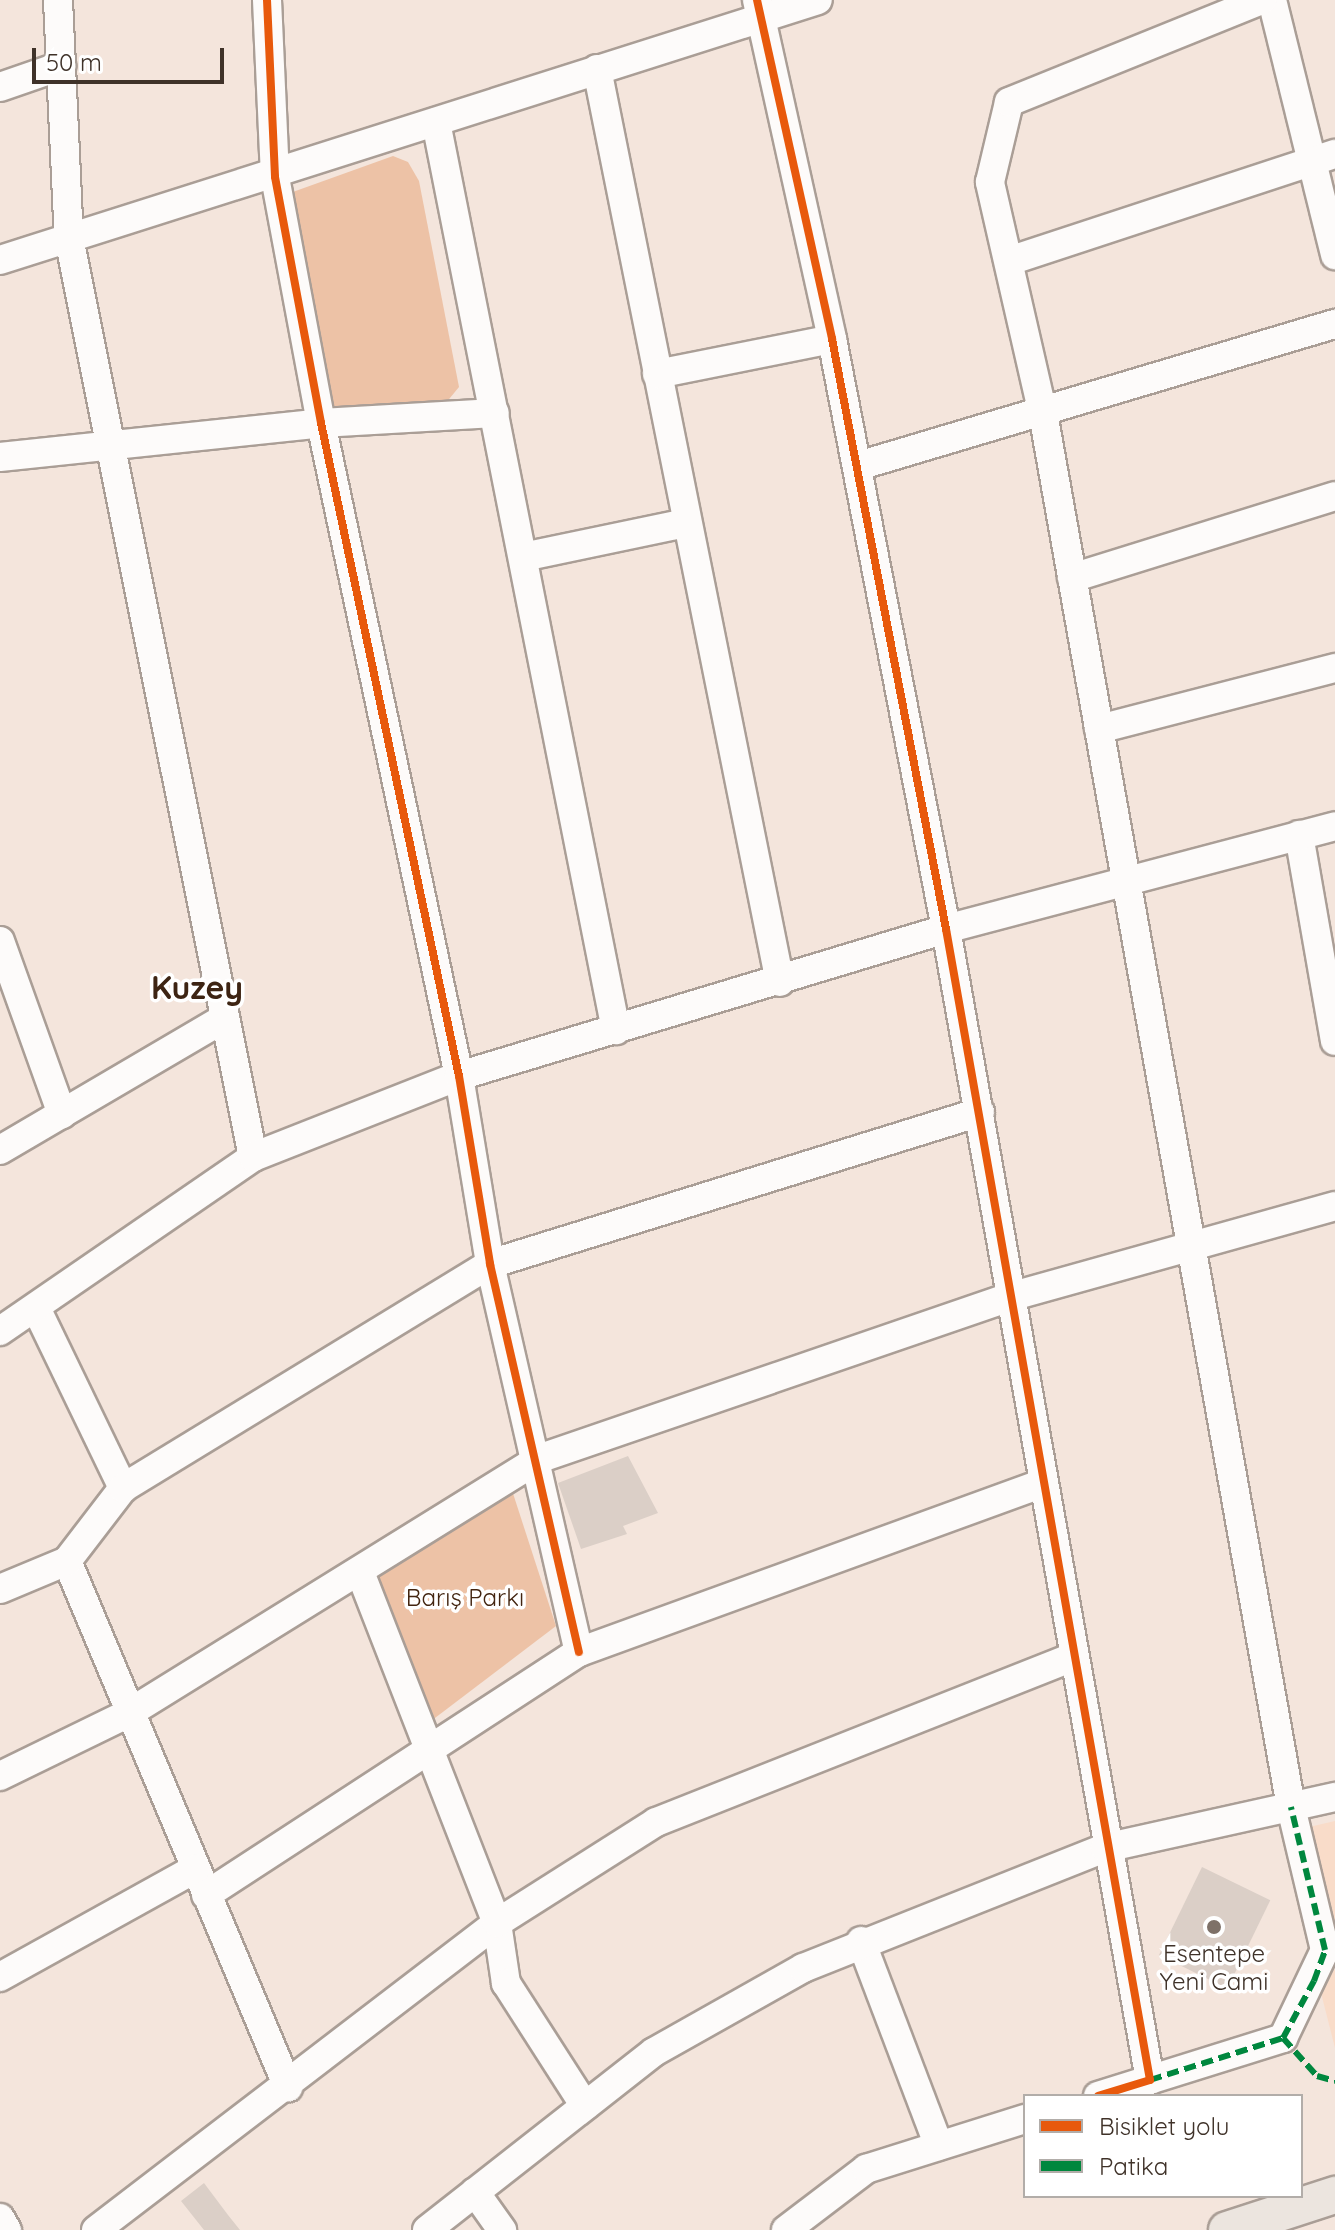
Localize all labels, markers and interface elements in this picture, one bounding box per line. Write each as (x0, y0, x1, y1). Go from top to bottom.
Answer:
scale bar (36, 32, 228, 82)
text: 50 m (46, 47, 102, 77)
district label: Kuzey (151, 968, 243, 1006)
park label: Barış Parkı (406, 1584, 524, 1612)
marker: Esentepe Yeni Cami (1205, 1918, 1223, 1936)
place label: Esentepe Yeni Cami (1160, 1940, 1268, 1996)
legend (1023, 2094, 1303, 2198)
text: Bisiklet yolu (1099, 2111, 1229, 2141)
text: Patika (1099, 2151, 1168, 2181)

